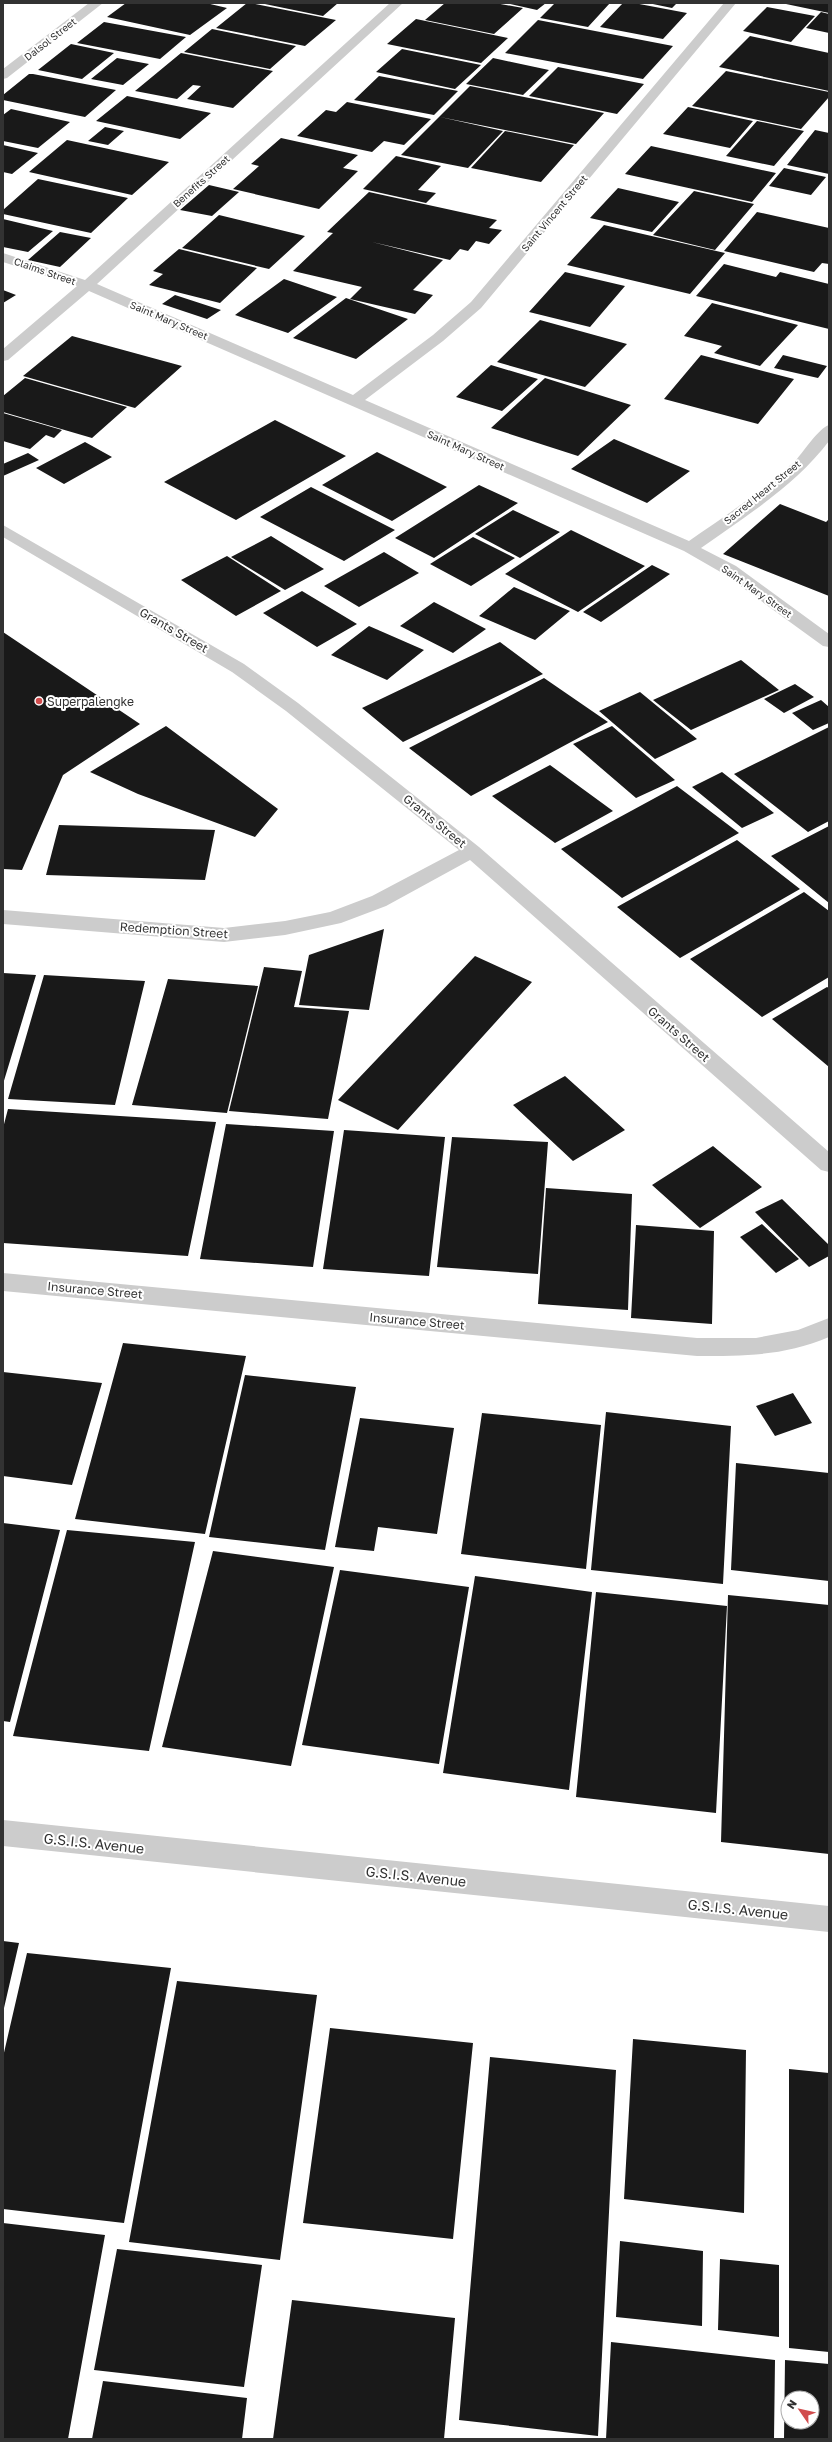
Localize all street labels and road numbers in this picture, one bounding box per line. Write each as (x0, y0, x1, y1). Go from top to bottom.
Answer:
street label: Dalsol Street (22, 15, 78, 63)
street label: Benefits Street (170, 152, 232, 210)
street label: Saint Vincent Street (518, 172, 590, 254)
street label: Claims Street (13, 255, 77, 287)
street label: Saint Mary Street (128, 298, 210, 342)
street label: Saint Mary Street (425, 428, 507, 472)
street label: Sacred Heart Street (721, 457, 803, 527)
street label: Saint Mary Street (719, 562, 795, 620)
street label: Grants Street (137, 604, 211, 656)
street label: Grants Street (400, 791, 470, 851)
street label: Redemption Street (119, 919, 229, 941)
street label: Grants Street (645, 1003, 713, 1065)
street label: Insurance Street (47, 1278, 143, 1302)
street label: Insurance Street (369, 1309, 465, 1333)
street label: G.S.I.S. Avenue (43, 1829, 145, 1857)
street label: G.S.I.S. Avenue (365, 1862, 467, 1890)
street label: G.S.I.S. Avenue (687, 1895, 789, 1923)

